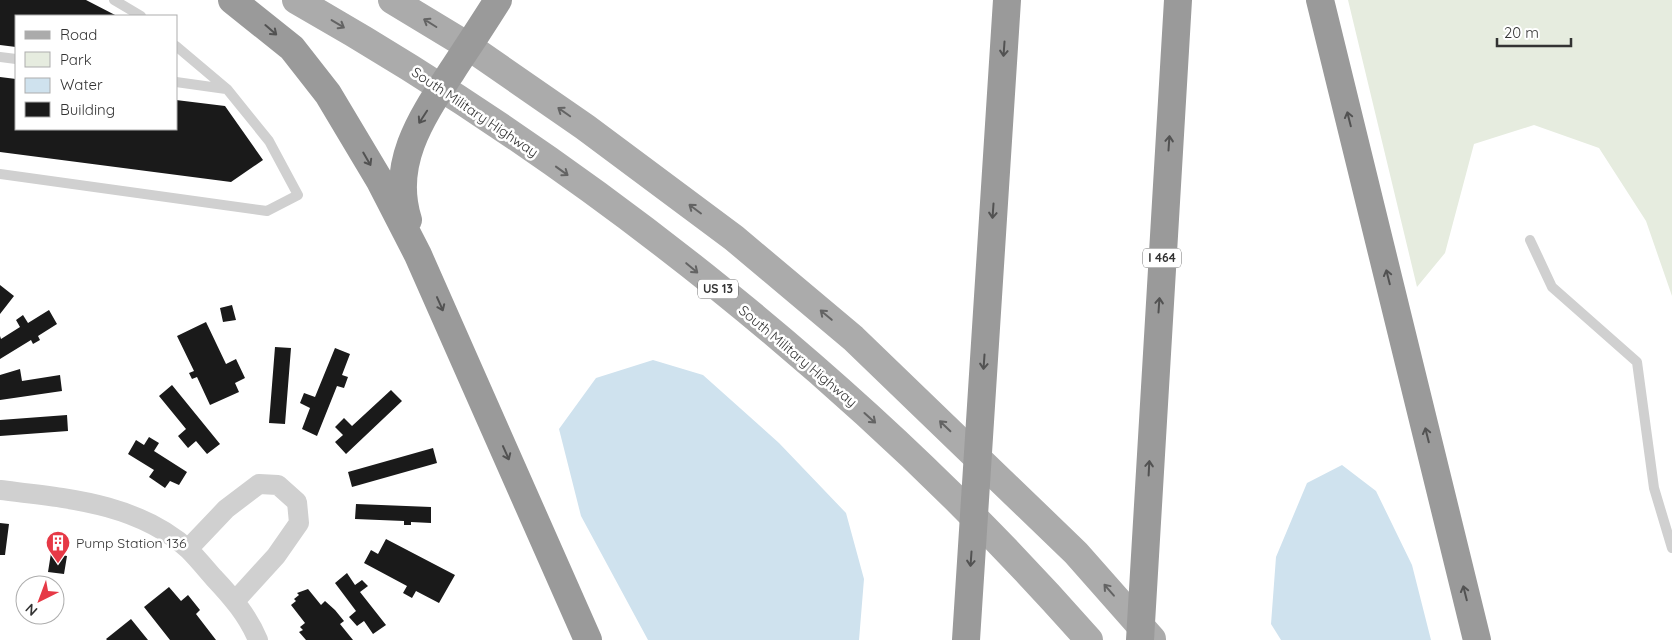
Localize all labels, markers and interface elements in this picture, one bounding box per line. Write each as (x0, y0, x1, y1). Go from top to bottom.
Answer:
legend (15, 15, 178, 130)
scale bar (1497, 15, 1571, 47)
one-way arrow (424, 18, 438, 28)
one-way arrow (331, 20, 345, 30)
text: 20 m (1504, 23, 1539, 42)
one-way arrow (264, 24, 277, 36)
text: Road (60, 25, 97, 44)
one-way arrow (999, 40, 1008, 56)
text: Park (60, 50, 92, 69)
street label: South Military Highway (408, 63, 542, 161)
text: Water (60, 75, 103, 94)
text: Building (60, 100, 115, 119)
one-way arrow (557, 107, 571, 118)
one-way arrow (417, 109, 427, 123)
one-way arrow (1344, 112, 1354, 128)
one-way arrow (1164, 135, 1173, 151)
one-way arrow (363, 152, 373, 166)
one-way arrow (555, 166, 569, 176)
one-way arrow (989, 203, 998, 219)
one-way arrow (688, 204, 702, 214)
road number: I 464 (1143, 248, 1181, 268)
one-way arrow (686, 262, 699, 273)
one-way arrow (1383, 269, 1392, 285)
road number: US 13 (698, 280, 738, 298)
one-way arrow (435, 296, 445, 311)
one-way arrow (1154, 298, 1163, 314)
street label: South Military Highway (735, 301, 861, 411)
one-way arrow (820, 310, 833, 321)
one-way arrow (979, 354, 988, 370)
one-way arrow (863, 412, 876, 424)
one-way arrow (939, 420, 951, 432)
one-way arrow (1422, 427, 1431, 443)
one-way arrow (501, 445, 511, 460)
one-way arrow (1145, 460, 1154, 476)
building icon: Pump Station 136 (45, 530, 71, 564)
place label: Pump Station 136 (76, 534, 187, 552)
one-way arrow (966, 551, 976, 567)
north arrow (15, 575, 65, 625)
one-way arrow (1104, 584, 1115, 597)
one-way arrow (1460, 585, 1469, 601)
text: N (21, 600, 41, 620)

